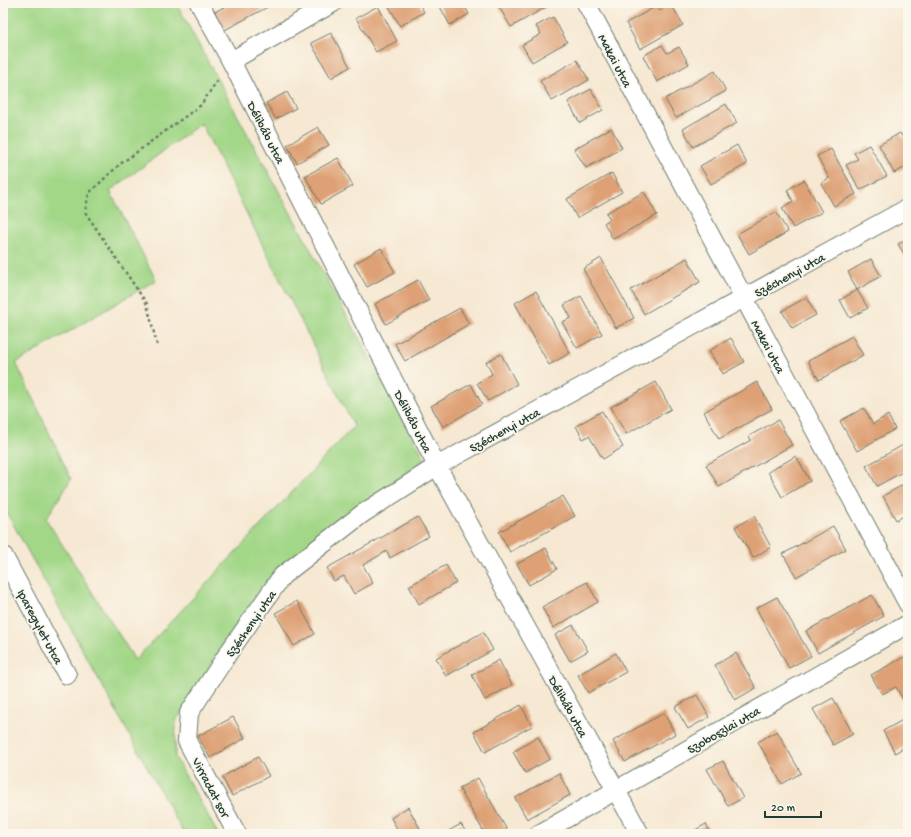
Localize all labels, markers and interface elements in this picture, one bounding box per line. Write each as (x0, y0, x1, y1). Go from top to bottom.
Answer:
street label: Makai utca (594, 32, 634, 91)
street label: Délibáb utca (242, 99, 287, 167)
street label: Széchenyi utca (752, 250, 829, 302)
street label: Makai utca (747, 318, 787, 377)
street label: Délibáb utca (389, 388, 434, 456)
street label: Széchenyi utca (467, 405, 544, 457)
street label: Iparegylet utca (13, 587, 65, 668)
street label: Széchenyi utca (224, 588, 281, 661)
street label: Délibáb utca (543, 673, 590, 741)
street label: Szoboszlai utca (685, 704, 764, 758)
street label: Virradat sor (187, 755, 233, 822)
scale bar (765, 793, 821, 819)
text: 20 m (771, 802, 796, 816)

